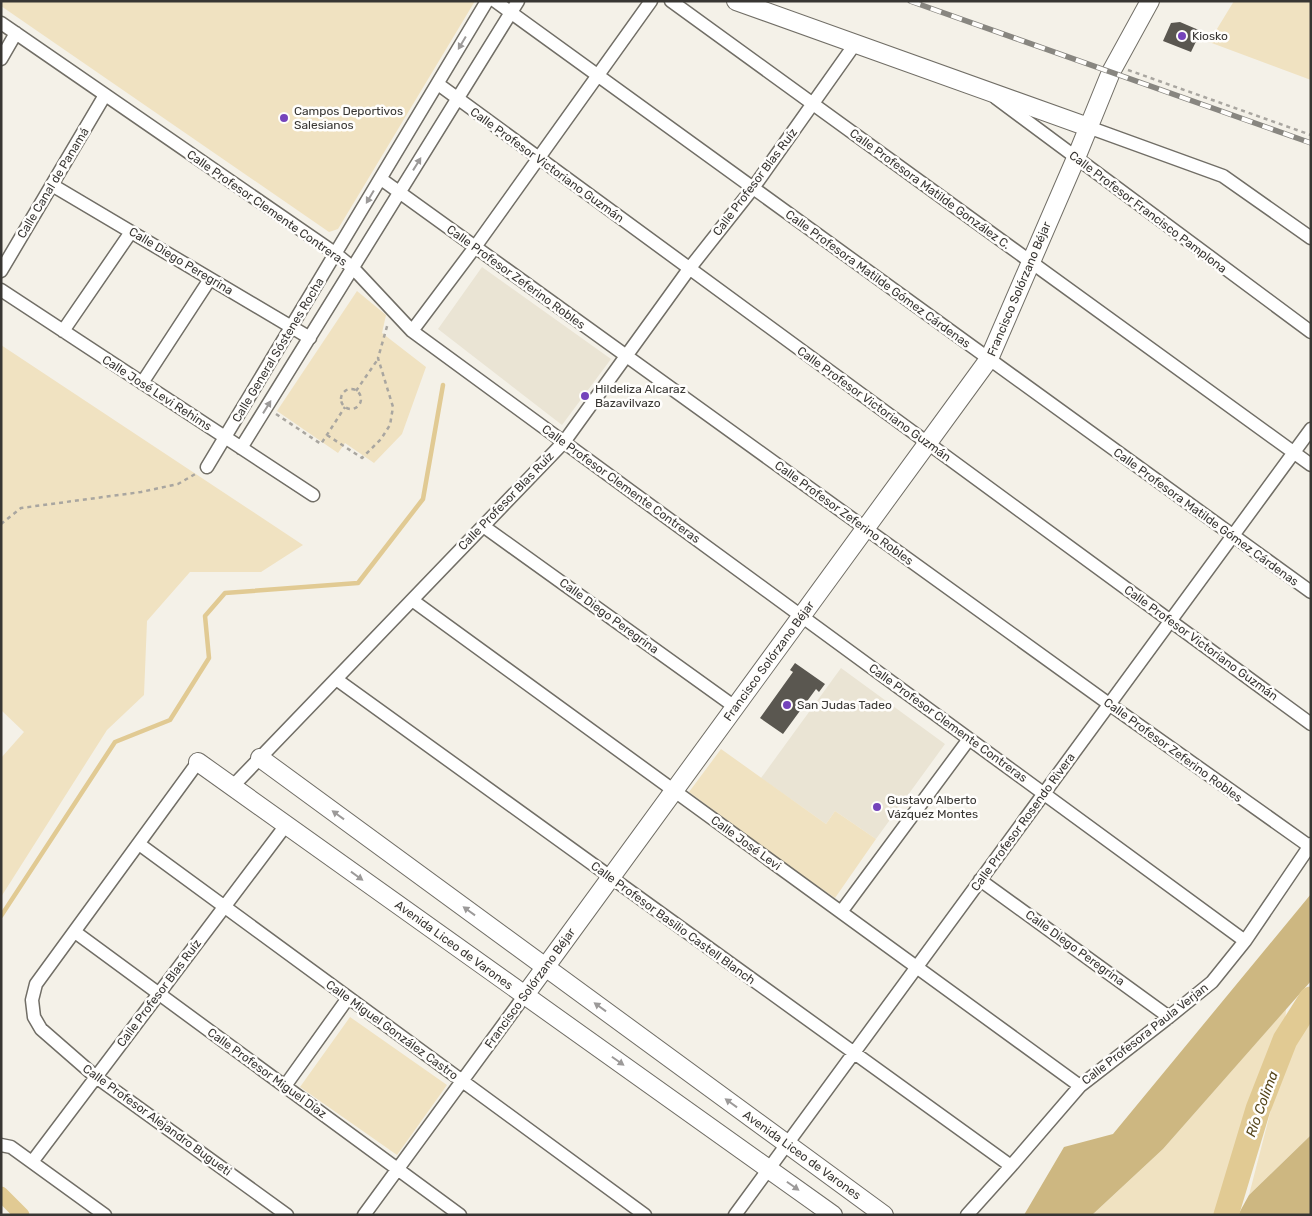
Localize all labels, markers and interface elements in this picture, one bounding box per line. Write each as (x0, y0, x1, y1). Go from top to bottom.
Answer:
place label: Kiosko (1192, 29, 1228, 43)
marker: Kiosko (1176, 30, 1188, 42)
one-way arrow (458, 37, 467, 50)
place label: Campos Deportivos Salesianos (294, 104, 403, 132)
street label: Calle Profesor Victoriano Guzmán (467, 105, 627, 225)
marker: Campos Deportivos Salesianos (278, 112, 290, 124)
street label: Calle Canal de Panamá (14, 125, 92, 241)
street label: Calle Profesor Blas Ruíz (710, 125, 800, 239)
street label: Calle Profesora Matilde González C. (847, 126, 1013, 252)
street label: Calle Profesor Clemente Contreras (184, 147, 350, 269)
street label: Calle Profesor Francisco Pamplona (1066, 148, 1230, 276)
one-way arrow (412, 158, 422, 171)
one-way arrow (365, 191, 374, 204)
street label: Calle Profesora Matilde Gómez Cárdenas (783, 207, 973, 351)
street label: Francisco Solórzano Béjar (984, 219, 1054, 358)
street label: Calle Profesor Zeferino Robles (444, 222, 588, 332)
street label: Calle Diego Peregrina (126, 224, 236, 298)
street label: Calle General Sóstenes Rocha (229, 275, 327, 425)
street label: Calle Profesor Victoriano Guzmán (794, 344, 954, 464)
street label: Calle José Levi Rehims (100, 352, 214, 434)
place label: Hildeliza Alcaraz Bazavilvazo (595, 382, 686, 410)
marker: Hildeliza Alcaraz Bazavilvazo (579, 390, 591, 402)
one-way arrow (262, 400, 272, 413)
street label: Calle Profesor Clemente Contreras (539, 422, 703, 546)
street label: Calle Profesora Matilde Gómez Cárdenas (1111, 445, 1301, 589)
street label: Calle Profesor Blas Ruíz (455, 449, 557, 553)
street label: Calle Profesor Zeferino Robles (772, 458, 916, 568)
street label: Calle Diego Peregrina (557, 575, 661, 657)
street label: Calle Profesor Victoriano Guzmán (1121, 583, 1281, 703)
street label: Francisco Solórzano Béjar (721, 598, 817, 724)
street label: Calle Profesor Clemente Contreras (866, 661, 1030, 785)
street label: Calle Profesor Zeferino Robles (1101, 695, 1245, 805)
place label: San Judas Tadeo (797, 698, 892, 712)
marker: San Judas Tadeo (781, 699, 793, 711)
street label: Calle Profesor Rosendo Rivera (968, 750, 1078, 894)
place label: Gustavo Alberto Vázquez Montes (887, 793, 978, 821)
marker: Gustavo Alberto Vázquez Montes (871, 801, 883, 813)
one-way arrow (332, 810, 345, 821)
street label: Calle José Levi (708, 813, 784, 873)
street label: Calle Profesor Basilio Castell Blanch (588, 859, 758, 987)
one-way arrow (350, 871, 364, 881)
street label: Avenida Liceo de Varones (392, 898, 516, 992)
one-way arrow (463, 906, 476, 917)
street label: Calle Diego Peregrina (1023, 907, 1127, 989)
street label: Francisco Solórzano Béjar (482, 925, 578, 1051)
street label: Calle Profesor Blas Ruíz (114, 936, 204, 1050)
street label: Calle Miguel González Castro (323, 977, 461, 1083)
street label: Calle Profesora Paula Verjan (1079, 980, 1211, 1088)
one-way arrow (594, 1002, 607, 1013)
street label: Calle Profesor Miguel Díaz (205, 1025, 329, 1121)
one-way arrow (611, 1056, 624, 1067)
street label: Calle Profesor Alejandro Bugueti (80, 1061, 234, 1179)
water label: Río Colima (1242, 1069, 1282, 1139)
one-way arrow (724, 1098, 738, 1108)
street label: Avenida Liceo de Varones (740, 1108, 864, 1202)
one-way arrow (786, 1181, 800, 1191)

